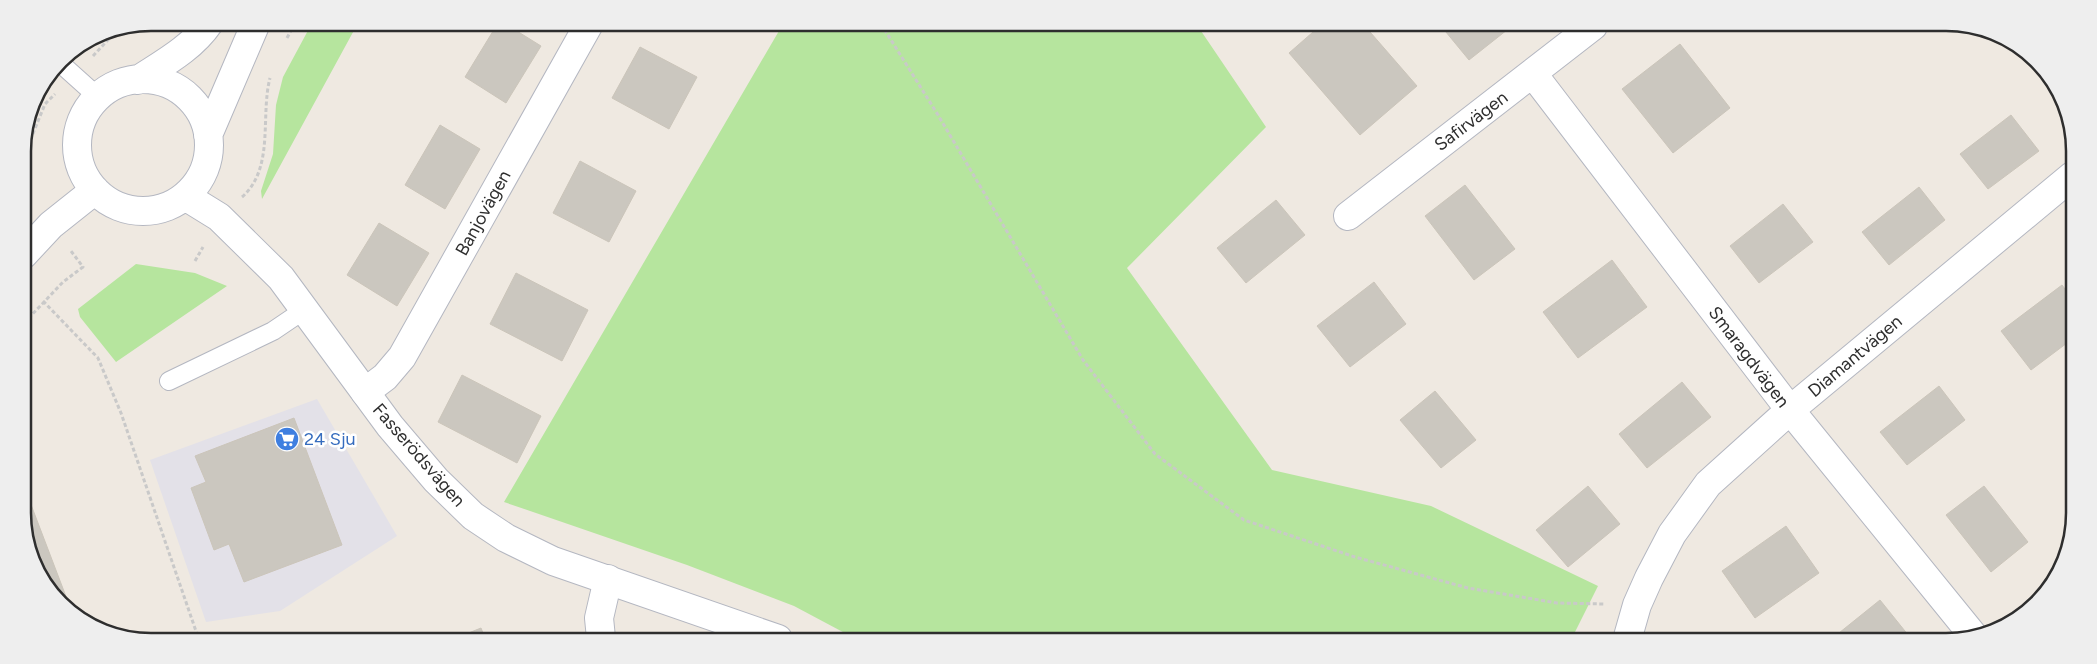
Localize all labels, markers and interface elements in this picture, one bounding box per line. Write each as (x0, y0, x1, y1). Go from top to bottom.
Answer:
street label: Safirvägen (1430, 86, 1512, 156)
street label: Banjovägen (451, 166, 515, 260)
street label: Smaragdvägen (1704, 302, 1794, 412)
street label: Diamantvägen (1803, 310, 1907, 402)
street label: Fasserödsvägen (368, 399, 470, 511)
supermarket icon: 24 Sju (274, 426, 300, 452)
place label: 24 Sju (304, 428, 356, 450)

